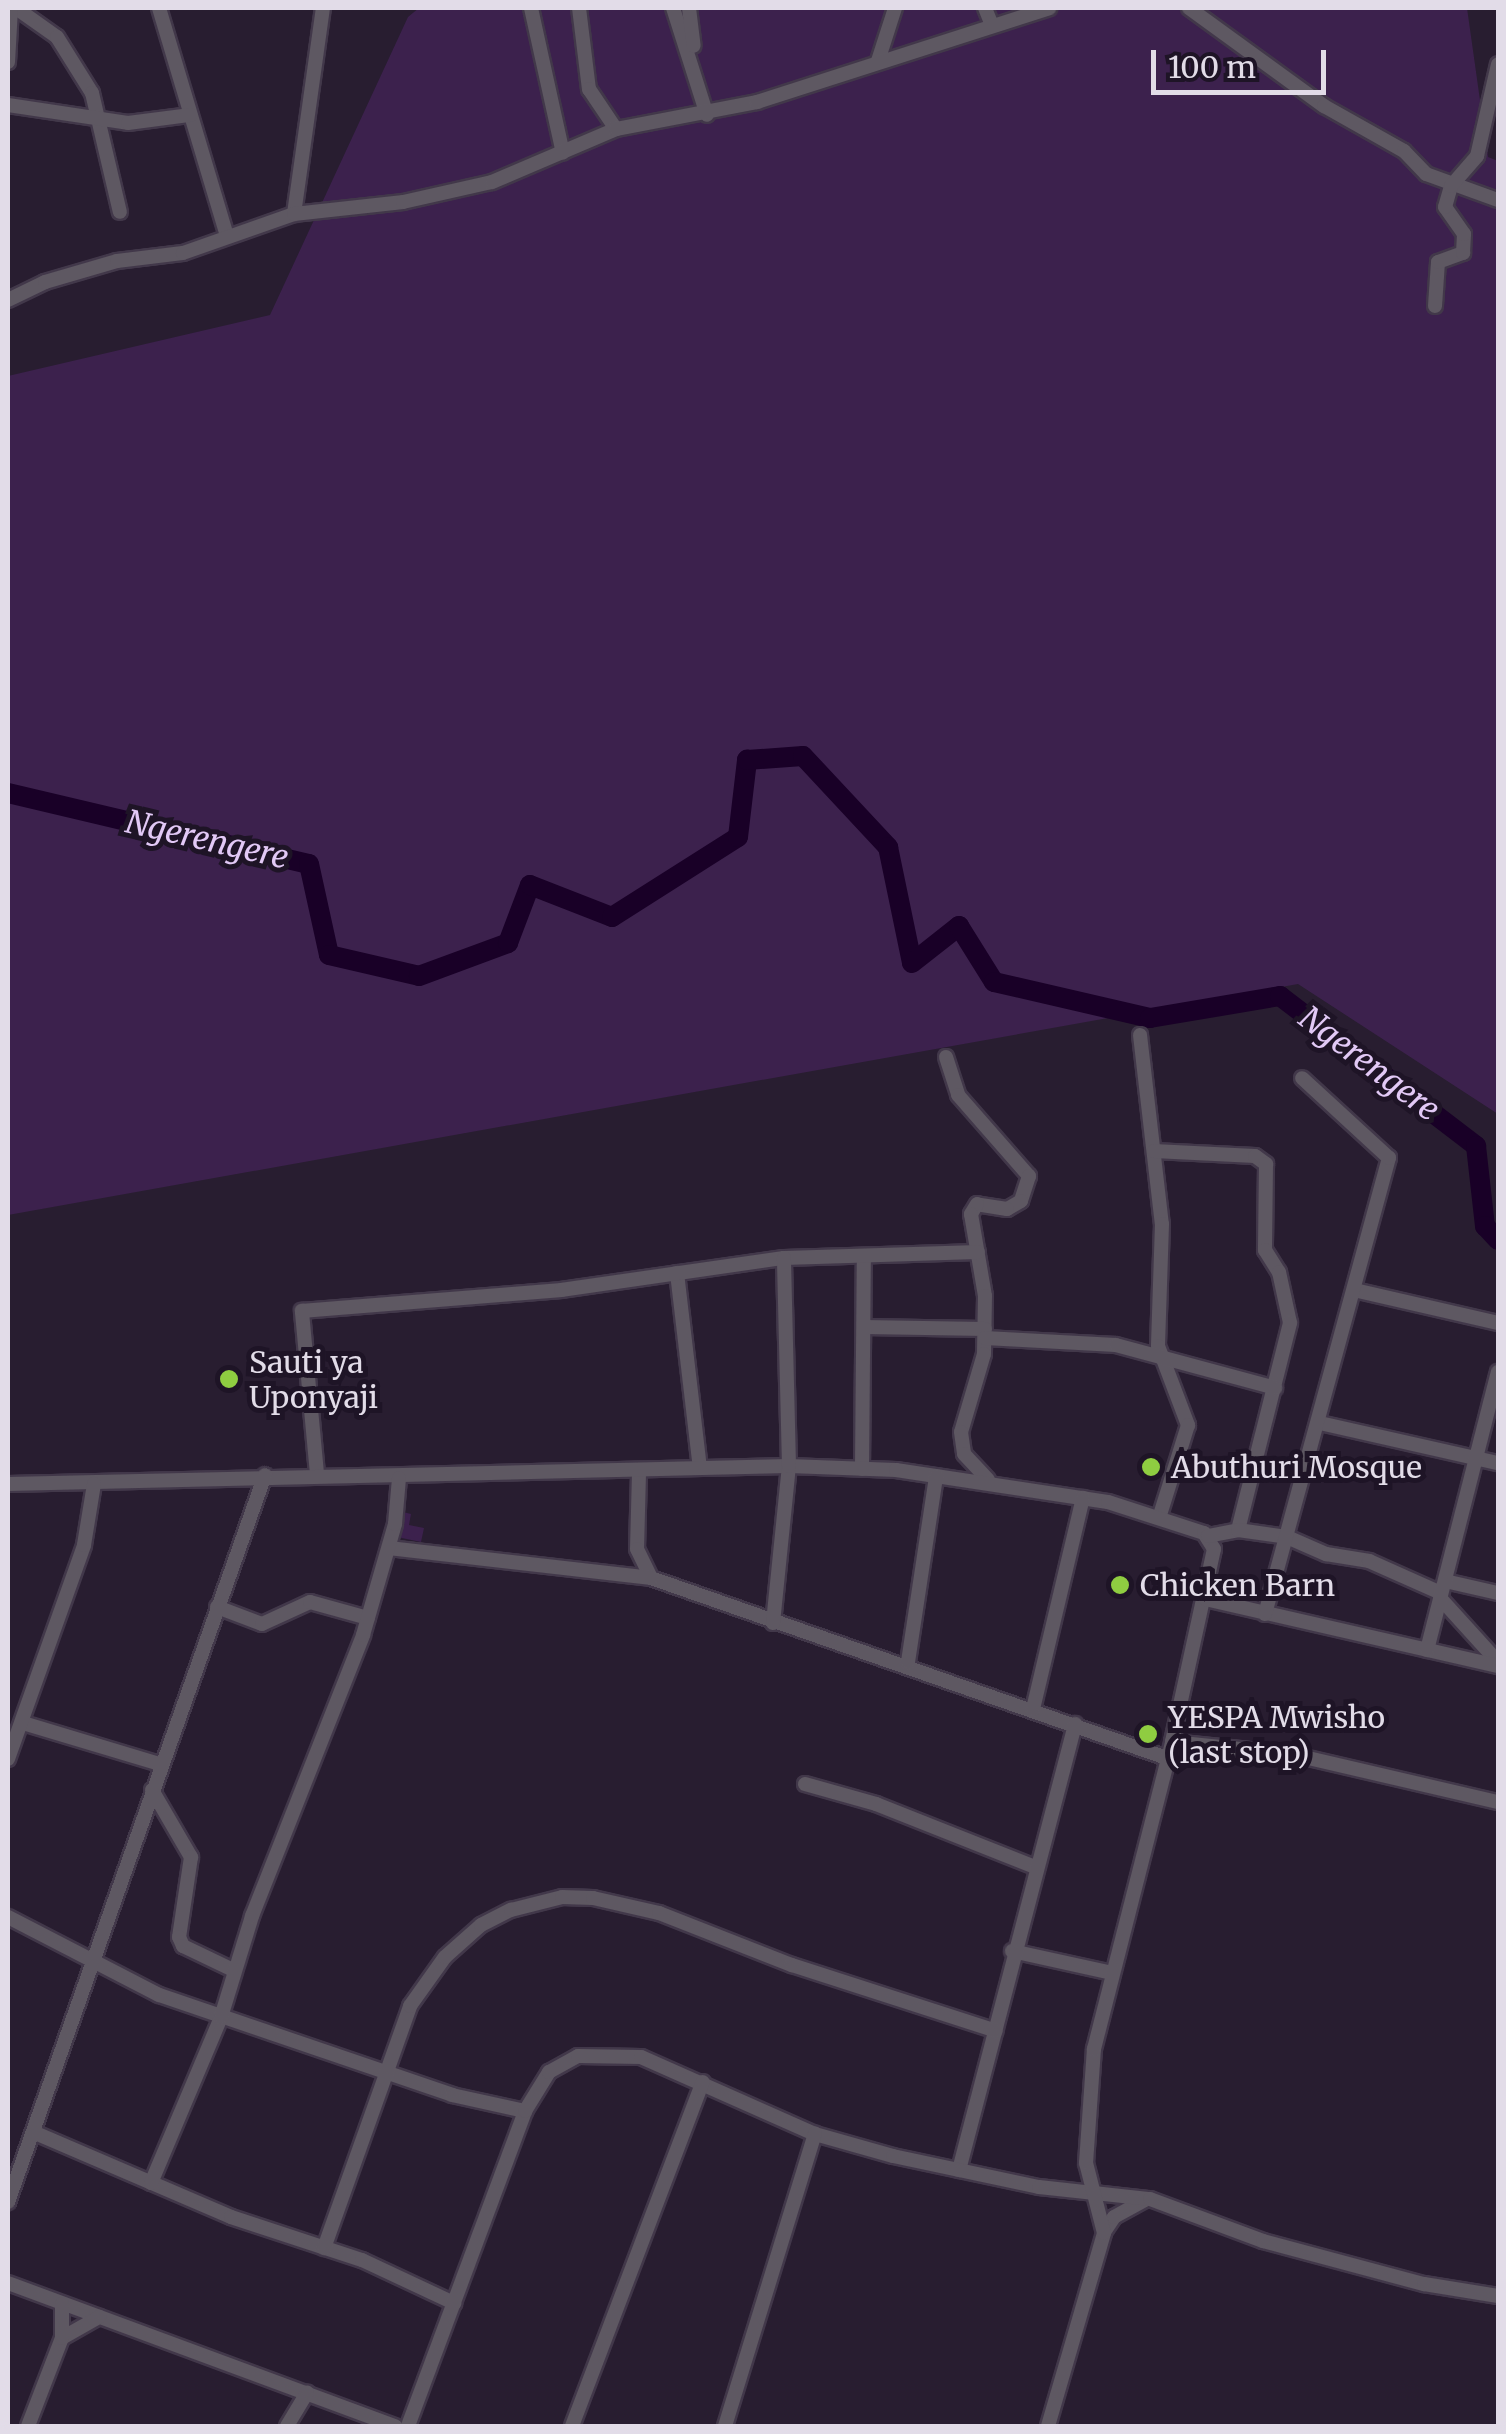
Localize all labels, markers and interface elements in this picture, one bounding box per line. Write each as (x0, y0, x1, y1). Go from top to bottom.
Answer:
scale bar (1156, 30, 1331, 92)
text: 100 m (1168, 48, 1256, 86)
water label: Ngerengere (122, 803, 292, 877)
water label: Ngerengere (1291, 999, 1447, 1129)
place label: Sauti ya Uponyaji (249, 1344, 378, 1414)
marker: Sauti ya Uponyaji (218, 1368, 240, 1390)
place label: Abuthuri Mosque (1171, 1449, 1422, 1485)
marker: Abuthuri Mosque (1140, 1456, 1162, 1478)
place label: Chicken Barn (1140, 1567, 1335, 1603)
marker: Chicken Barn (1109, 1574, 1131, 1596)
place label: YESPA Mwisho (last stop) (1168, 1699, 1385, 1770)
marker: YESPA Mwisho (last stop) (1137, 1723, 1159, 1745)

